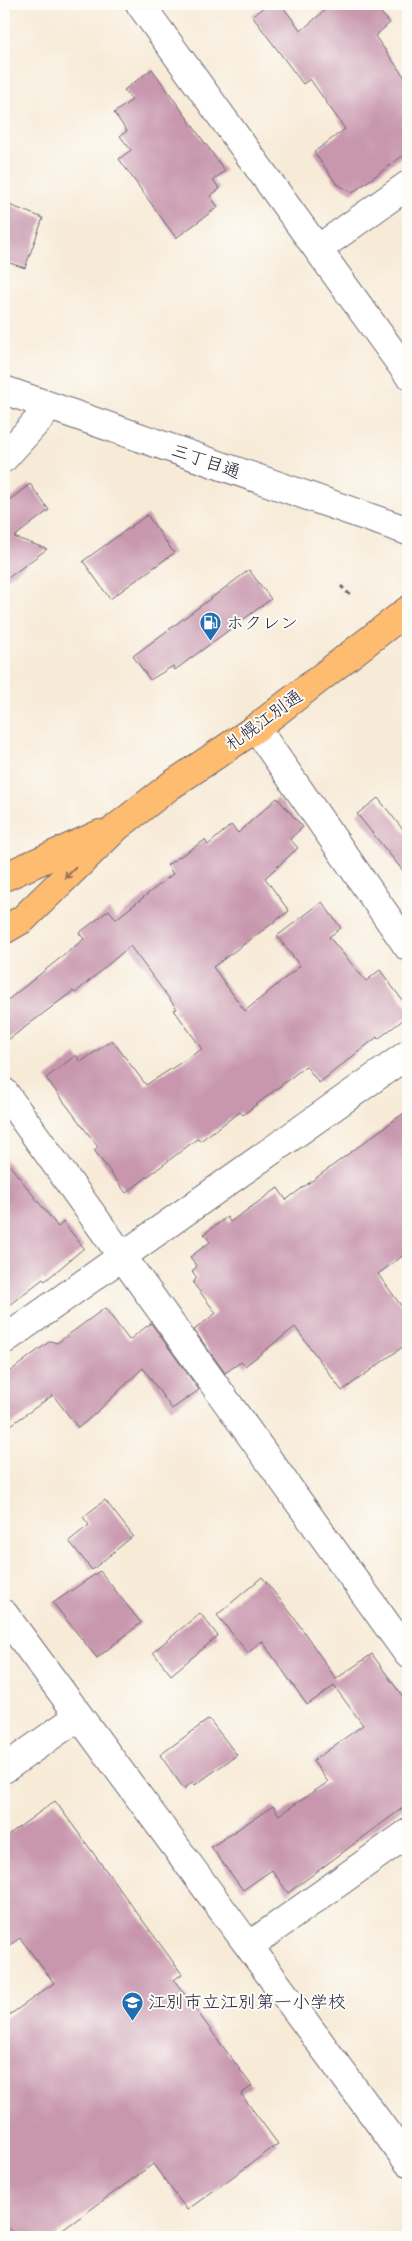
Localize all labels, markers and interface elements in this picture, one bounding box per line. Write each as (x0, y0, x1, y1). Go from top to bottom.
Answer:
street label: 三丁目通 (168, 439, 244, 484)
fuel station icon: ホクレン (198, 611, 222, 642)
place label: ホクレン (226, 612, 298, 635)
street label: 札幌江別通 (221, 685, 307, 756)
one-way arrow (63, 867, 76, 879)
school or university icon: 江別市立江別第一小学校 (120, 1990, 144, 2021)
place label: 江別市立江別第一小学校 (148, 1991, 346, 2014)

